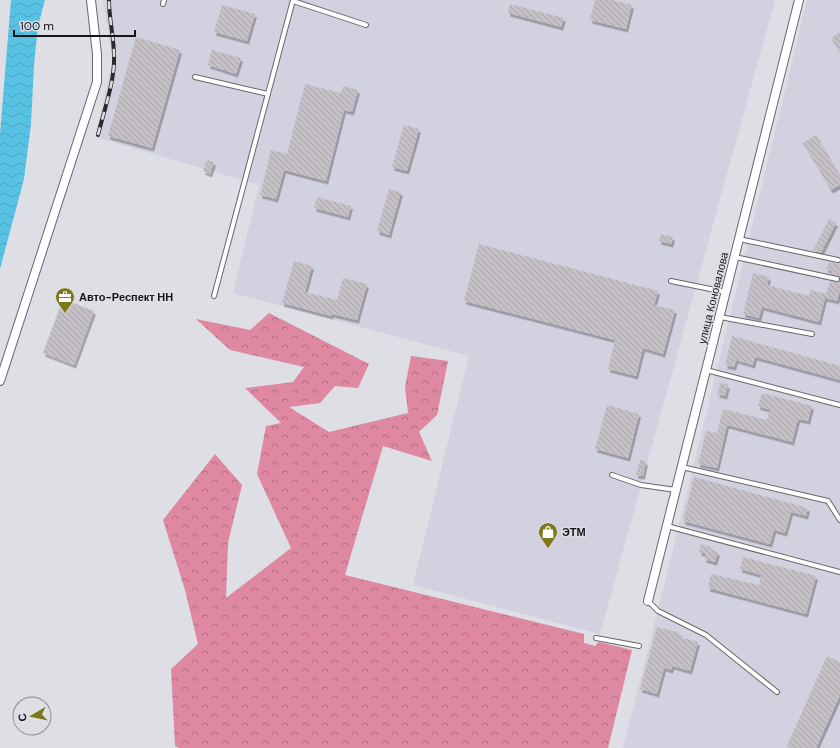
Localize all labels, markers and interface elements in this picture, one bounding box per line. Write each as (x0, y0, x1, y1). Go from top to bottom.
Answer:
scale bar (14, 12, 135, 38)
text: 100 m (20, 18, 54, 34)
street label: улица Коновалова (695, 250, 731, 345)
office icon: Авто-Респект НН (54, 286, 76, 314)
place label: Авто-Респект НН (79, 290, 173, 304)
shop icon: ЭТМ (537, 521, 559, 549)
place label: ЭТМ (562, 525, 586, 539)
north arrow (12, 696, 52, 736)
text: С (15, 712, 30, 723)

